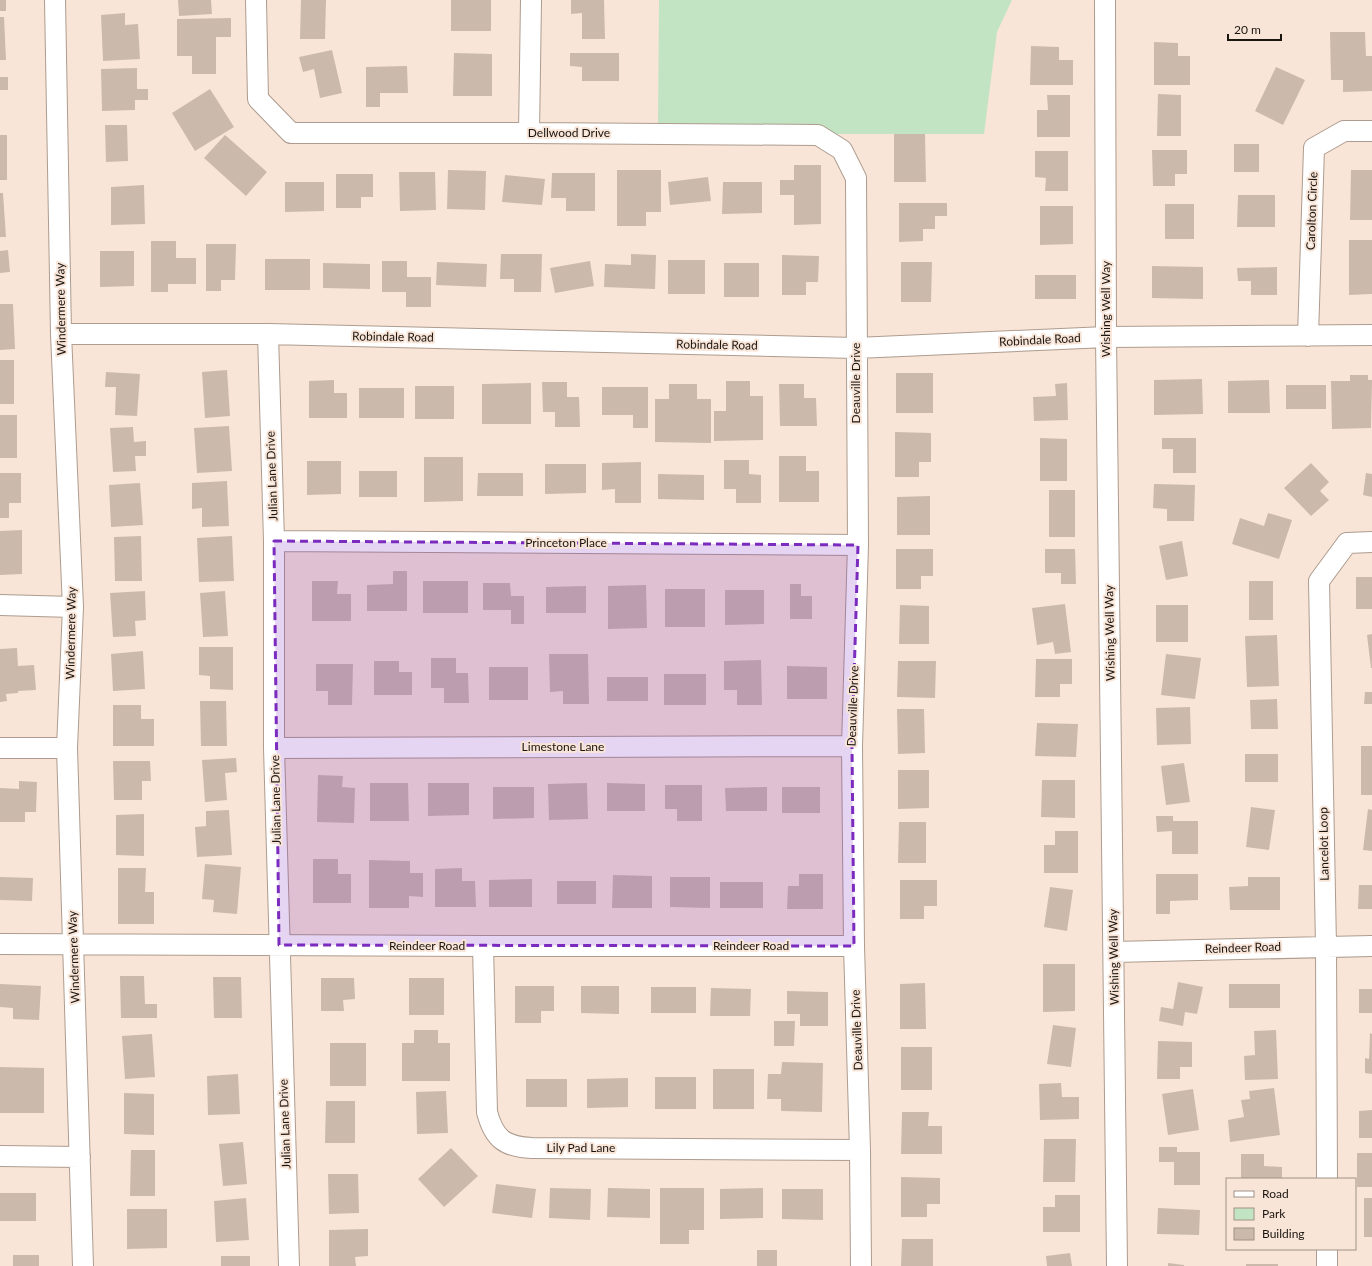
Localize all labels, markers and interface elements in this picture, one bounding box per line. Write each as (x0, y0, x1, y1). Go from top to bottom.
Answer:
scale bar (1228, 16, 1281, 42)
text: 20 m (1234, 22, 1261, 37)
street label: Dellwood Drive (528, 125, 610, 140)
street label: Carolton Circle (1303, 171, 1320, 250)
street label: Wishing Well Way (1098, 260, 1113, 357)
street label: Windermere Way (52, 262, 69, 355)
street label: Robindale Road (352, 328, 434, 345)
street label: Robindale Road (999, 330, 1081, 349)
street label: Robindale Road (676, 336, 758, 353)
street label: Deauville Drive (848, 343, 863, 423)
street label: Julian Lane Drive (262, 431, 281, 521)
street label: Princeton Place (525, 535, 607, 550)
street label: Wishing Well Way (1101, 584, 1118, 681)
street label: Windermere Way (62, 586, 79, 679)
street label: Deauville Drive (844, 665, 861, 747)
street label: Limestone Lane (522, 739, 604, 754)
street label: Julian Lane Drive (267, 755, 284, 845)
street label: Lancelot Loop (1315, 807, 1332, 881)
street label: Wishing Well Way (1105, 908, 1122, 1005)
street label: Windermere Way (64, 910, 83, 1004)
street label: Reindeer Road (389, 938, 465, 953)
street label: Reindeer Road (713, 938, 789, 953)
street label: Reindeer Road (1205, 939, 1281, 956)
street label: Deauville Drive (848, 989, 865, 1071)
street label: Julian Lane Drive (275, 1079, 294, 1169)
street label: Lily Pad Lane (547, 1140, 615, 1155)
legend (1226, 1178, 1356, 1250)
text: Road (1262, 1186, 1289, 1201)
text: Park (1262, 1206, 1286, 1221)
text: Building (1262, 1226, 1305, 1241)

